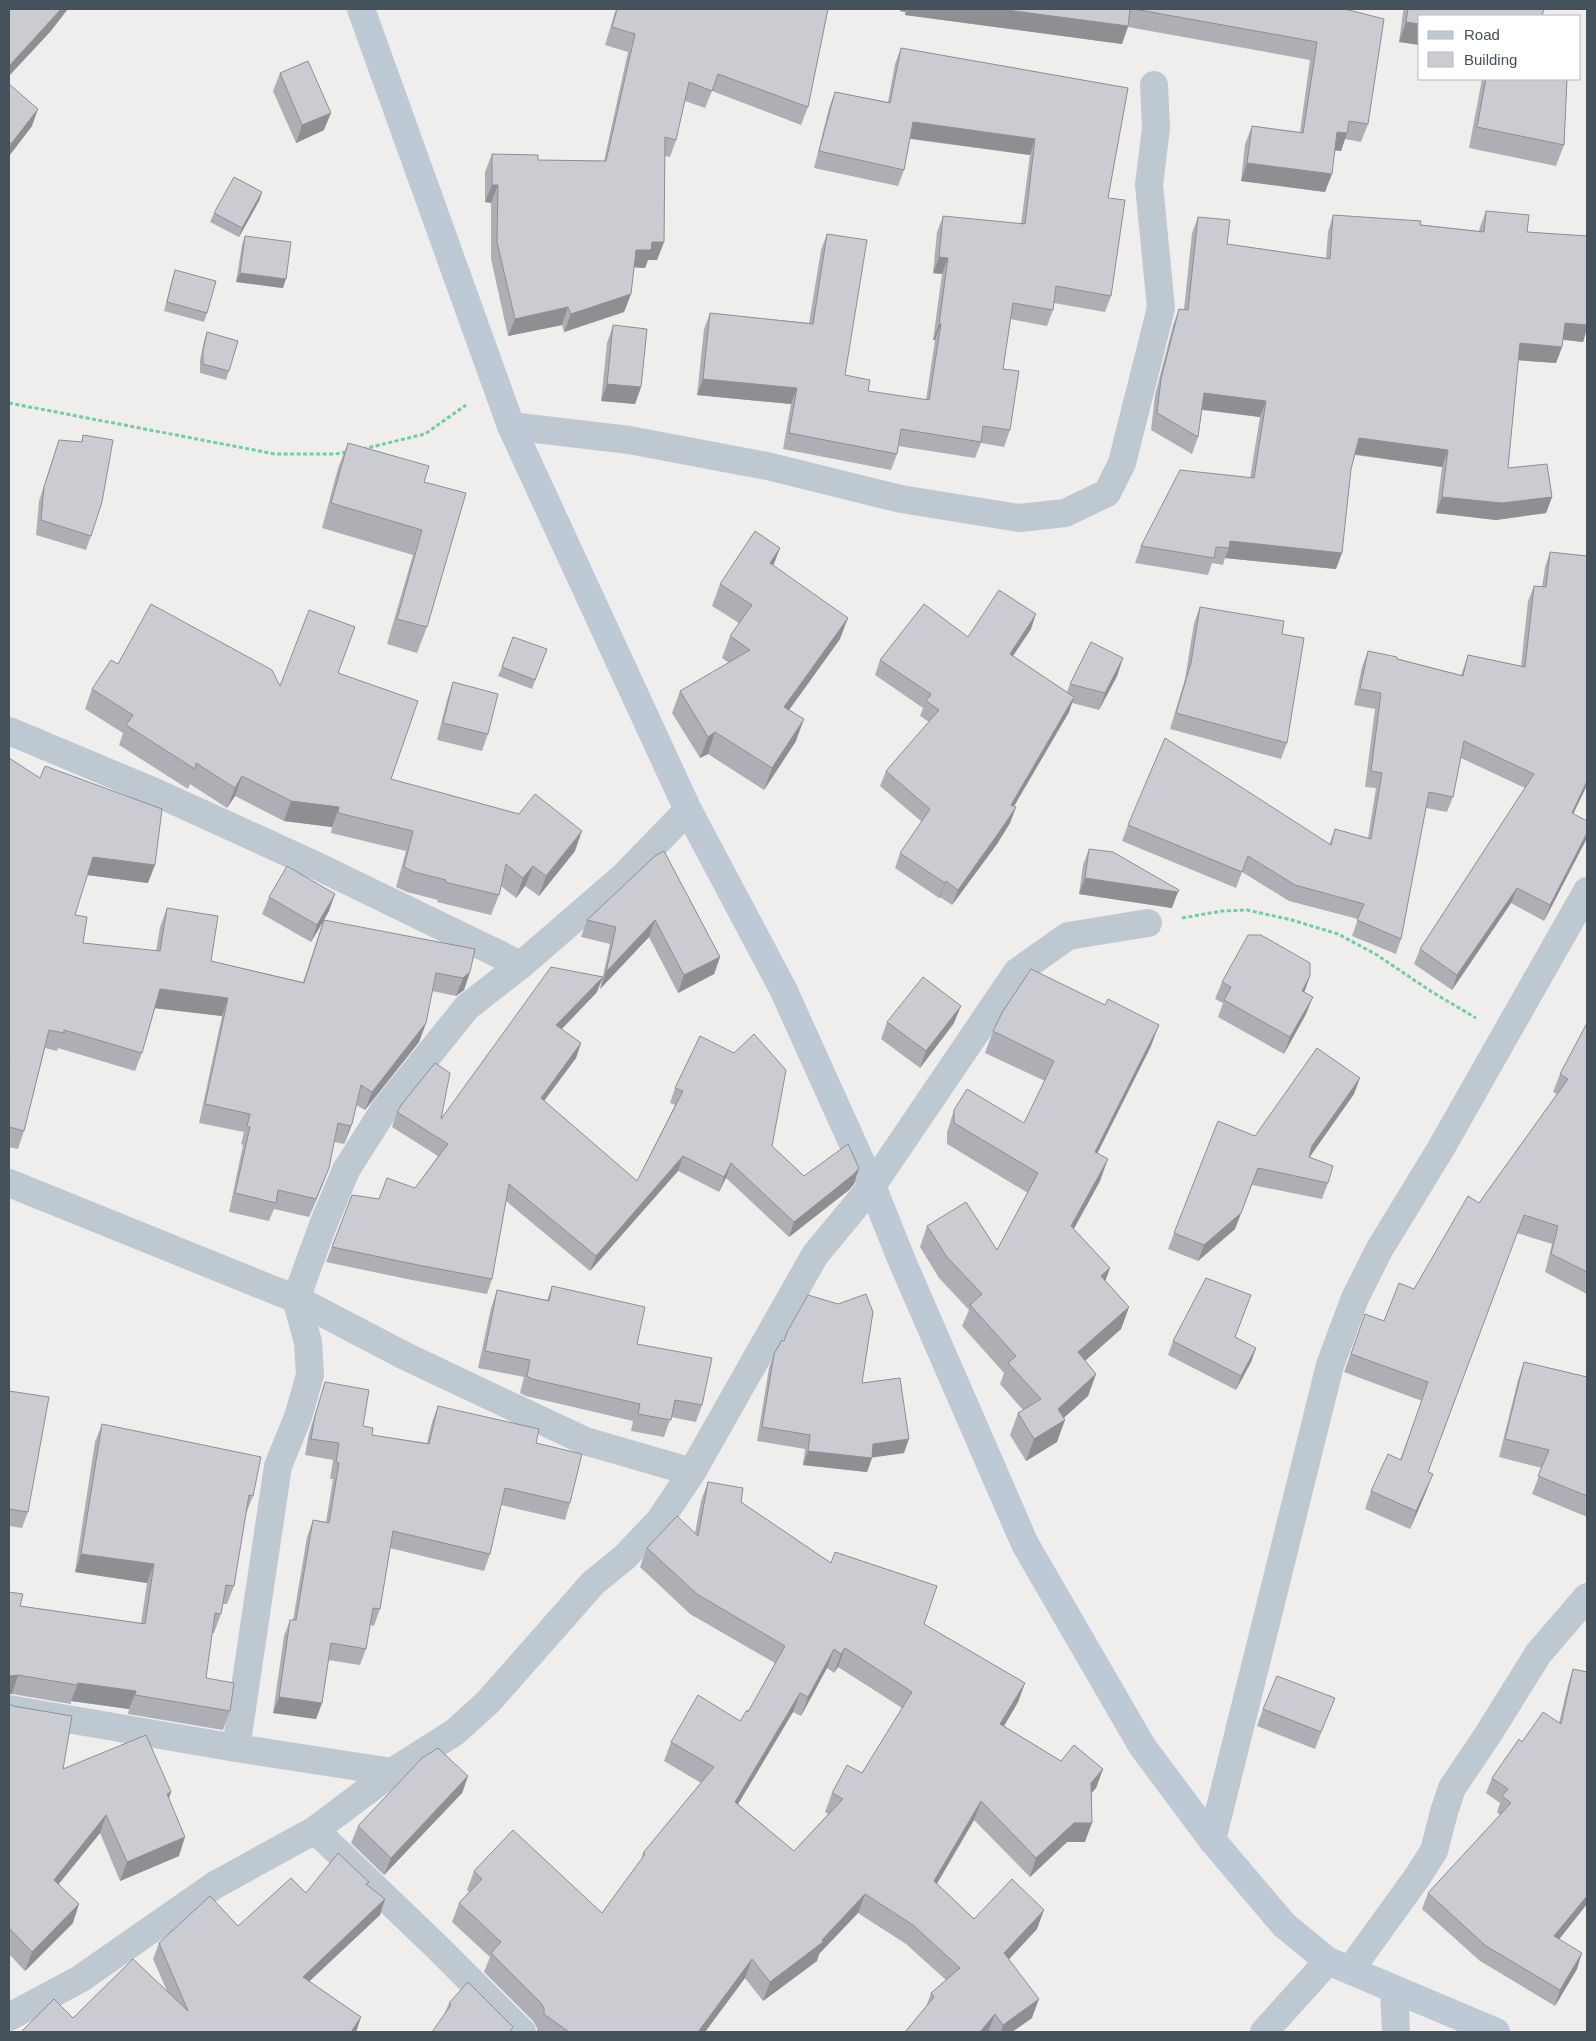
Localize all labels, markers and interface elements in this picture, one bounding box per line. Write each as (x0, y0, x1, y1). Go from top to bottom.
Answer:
legend (1418, 15, 1581, 80)
text: Road (1464, 26, 1500, 43)
text: Building (1464, 51, 1517, 68)

